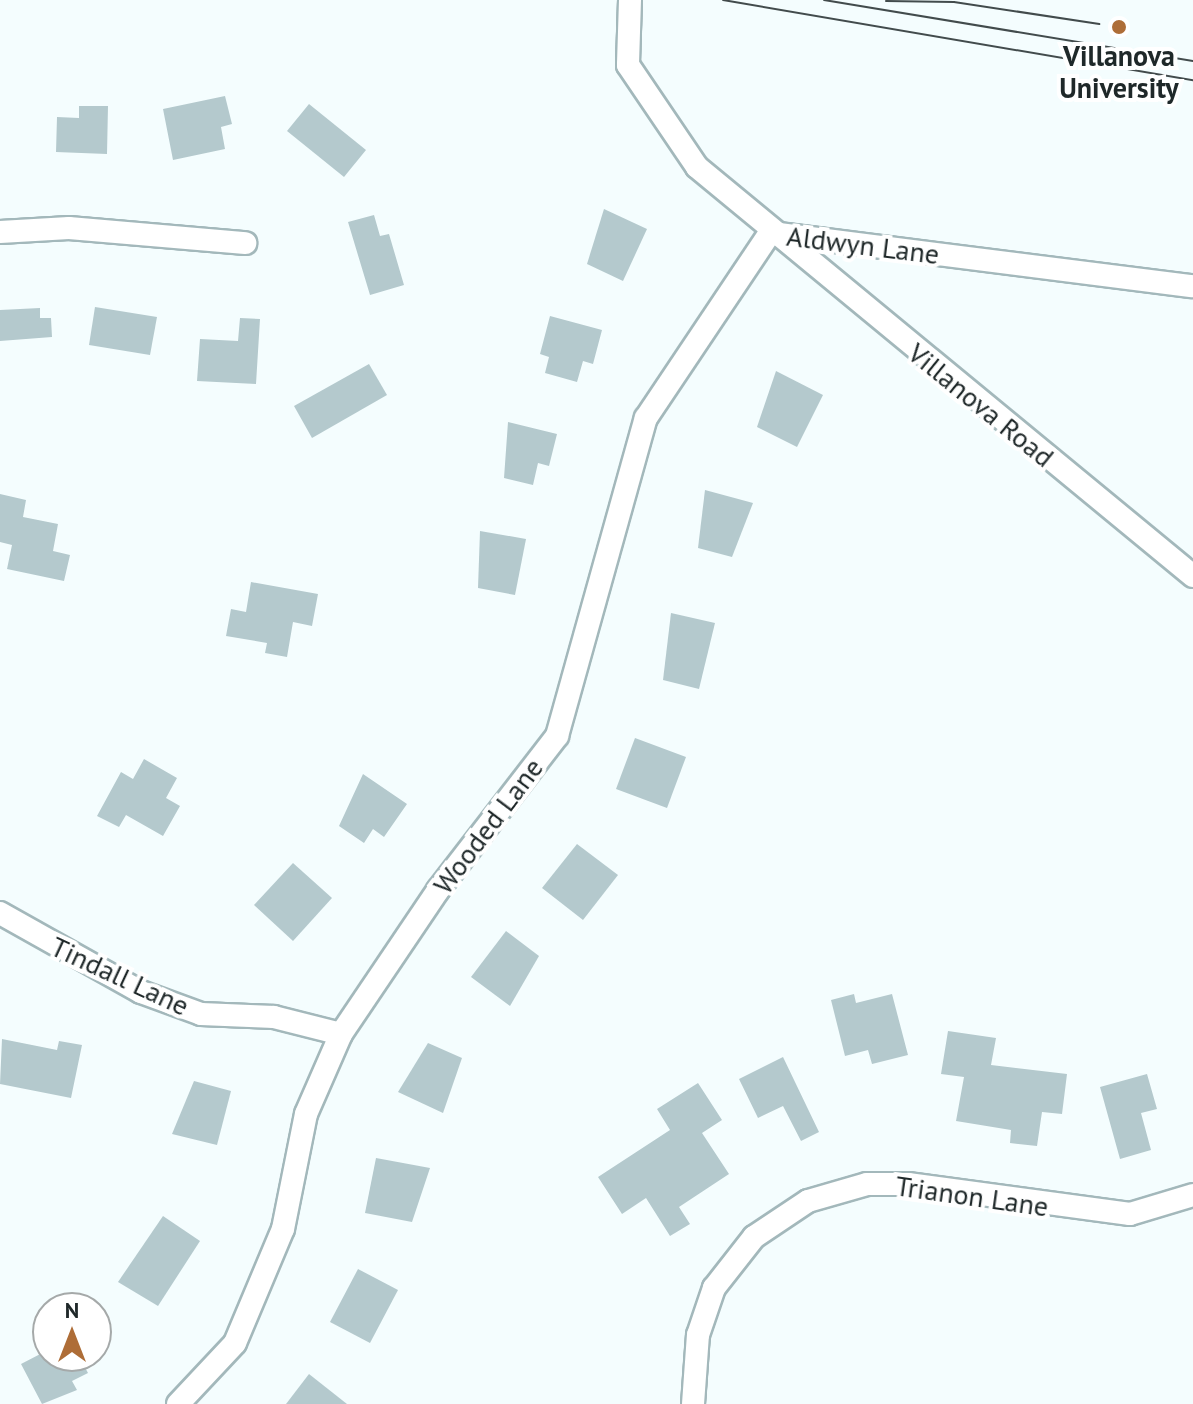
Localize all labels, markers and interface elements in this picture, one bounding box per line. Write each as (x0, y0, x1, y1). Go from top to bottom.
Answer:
marker: Villanova University (1110, 18, 1128, 36)
place label: Villanova University (1059, 39, 1179, 105)
street label: Aldwyn Lane (785, 219, 941, 271)
street label: Villanova Road (901, 336, 1061, 474)
street label: Wooded Lane (426, 752, 550, 900)
street label: Tindall Lane (46, 929, 194, 1023)
street label: Trianon Lane (893, 1169, 1051, 1223)
north arrow (32, 1292, 112, 1372)
text: N (65, 1296, 79, 1324)

